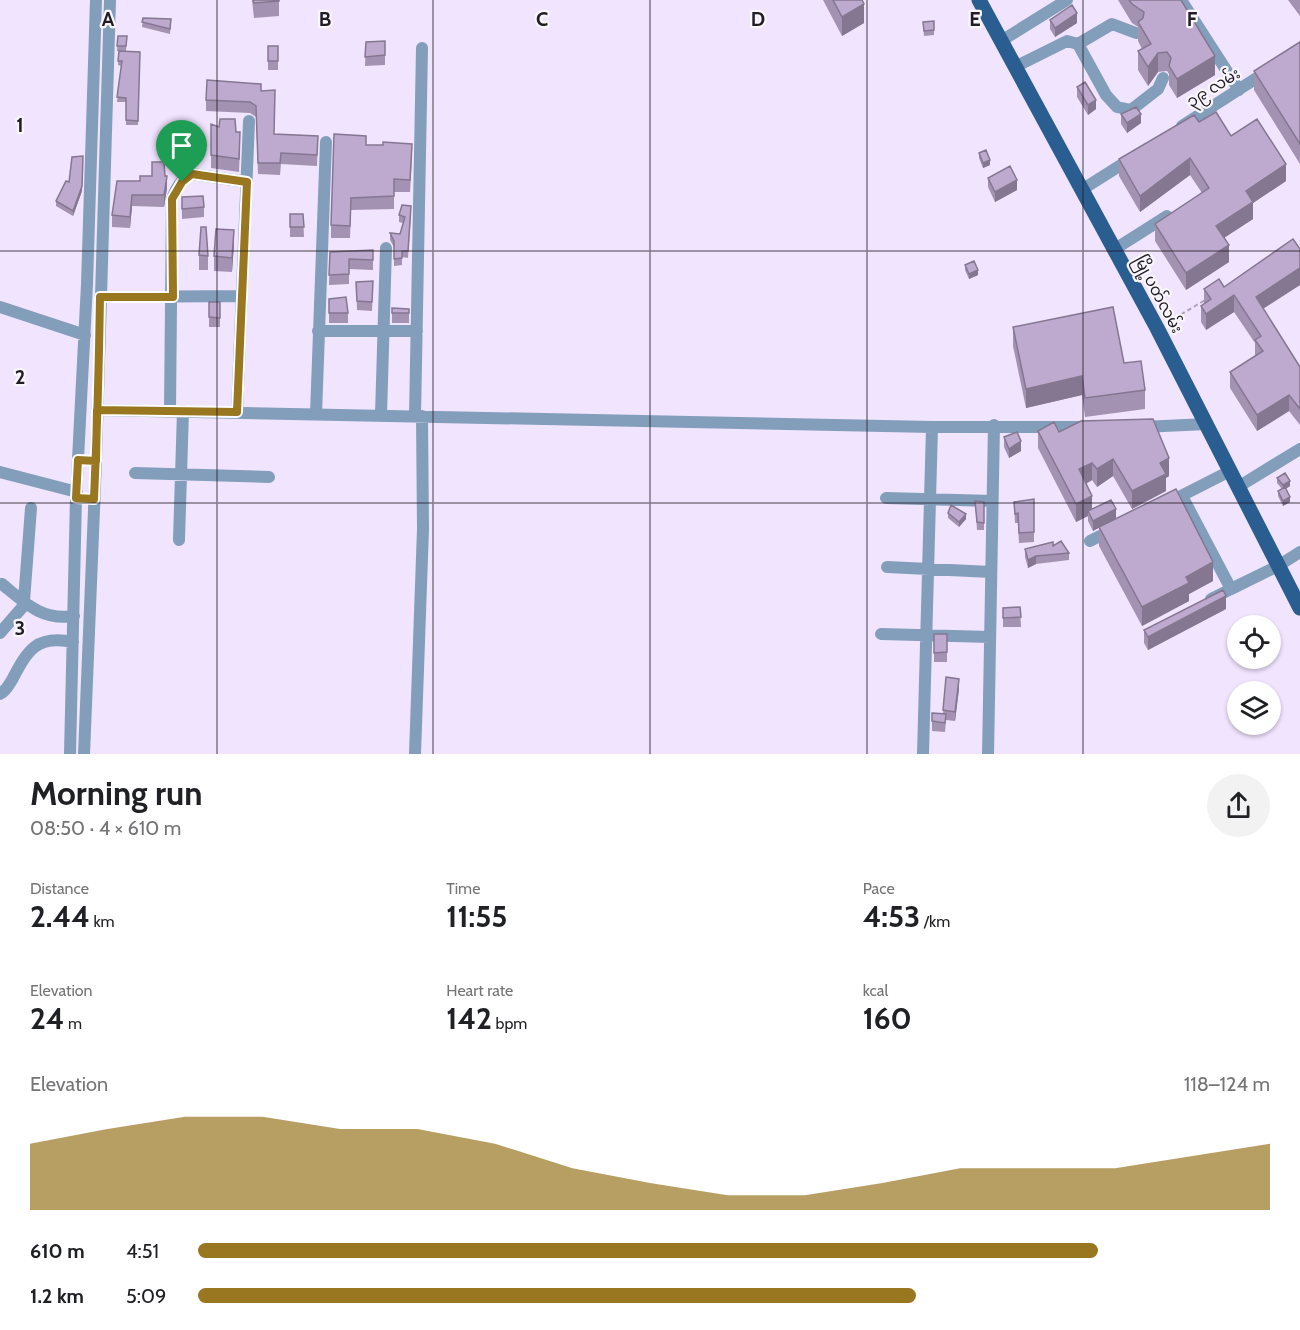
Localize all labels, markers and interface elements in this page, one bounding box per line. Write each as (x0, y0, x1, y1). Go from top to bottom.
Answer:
text: A (102, 7, 115, 31)
text: B (319, 7, 331, 31)
text: C (536, 7, 548, 31)
text: D (751, 7, 765, 31)
text: E (969, 7, 981, 31)
text: F (1187, 7, 1198, 31)
street label: ၃၉ လမ်း (1182, 62, 1246, 115)
text: 1 (16, 113, 24, 137)
pin (156, 120, 207, 182)
icon: arrive (165, 129, 198, 162)
street label: မြို့ပတ်လမ်း (1127, 251, 1189, 338)
text: 2 (15, 365, 25, 389)
map controls (1227, 615, 1281, 735)
button: locate (1227, 615, 1281, 669)
text: 3 (15, 616, 25, 640)
button: layers (1227, 681, 1281, 735)
text: Morning run (30, 773, 202, 813)
button: share (1207, 774, 1270, 837)
text: 08:50 · 4 × 610 m (30, 816, 181, 840)
text: Distance (30, 879, 89, 898)
text: Time (446, 879, 480, 898)
text: Pace (863, 879, 895, 898)
text: 2.44 (30, 898, 90, 935)
text: 11:55 (446, 898, 507, 935)
text: 4:53 (863, 898, 920, 935)
text: km (90, 912, 115, 931)
text: /km (920, 912, 950, 931)
text: Elevation (30, 981, 93, 1000)
text: Heart rate (446, 981, 513, 1000)
text: kcal (863, 981, 888, 1000)
text: 24 (30, 1000, 65, 1037)
text: 142 (446, 1000, 492, 1037)
text: 160 (863, 1000, 912, 1037)
text: m (65, 1014, 82, 1033)
text: bpm (492, 1014, 527, 1033)
text: Elevation (30, 1072, 108, 1096)
text: 118–124 m (1184, 1072, 1270, 1096)
text: 610 m (30, 1239, 85, 1263)
text: 4:51 (126, 1239, 159, 1263)
text: 1.2 km (30, 1284, 84, 1308)
text: 5:09 (126, 1284, 166, 1308)

